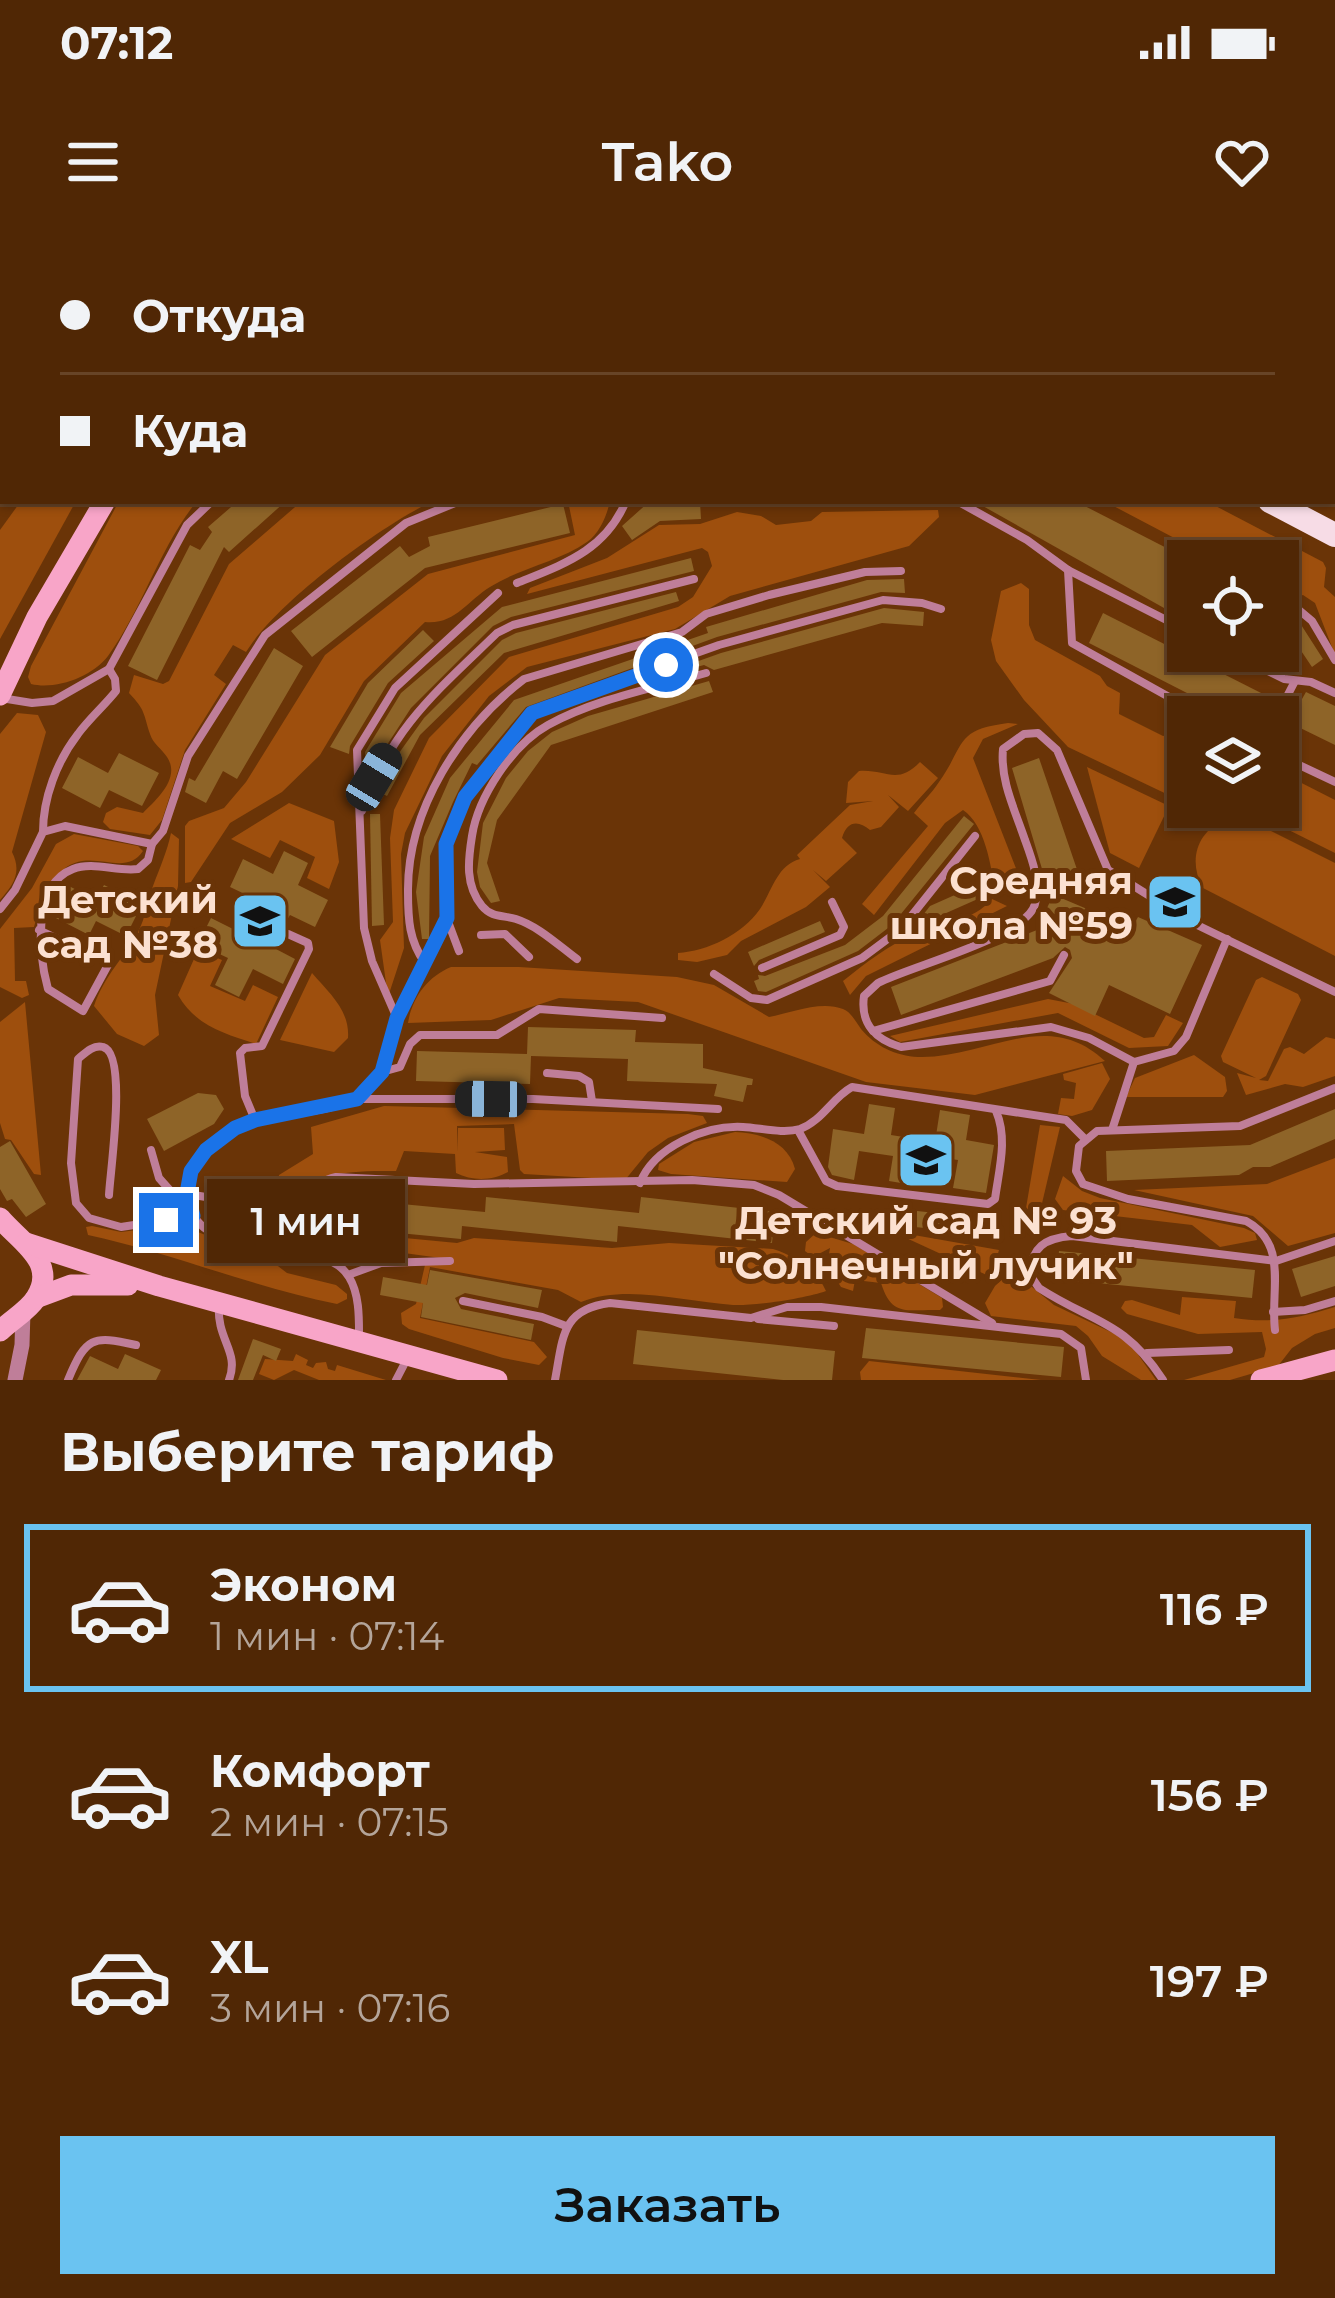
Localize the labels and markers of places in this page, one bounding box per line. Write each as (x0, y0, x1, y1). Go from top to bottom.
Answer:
place label: Средняя школа №59 (889, 856, 1133, 949)
school or university icon: Средняя школа №59 (1144, 871, 1206, 933)
place label: Детский сад №38 (37, 875, 218, 968)
school or university icon: Детский сад №38 (229, 890, 291, 952)
school or university icon: Детский сад № 93 "Солнечный лучик" (895, 1129, 957, 1191)
place label: Детский сад № 93 "Солнечный лучик" (718, 1196, 1134, 1289)

